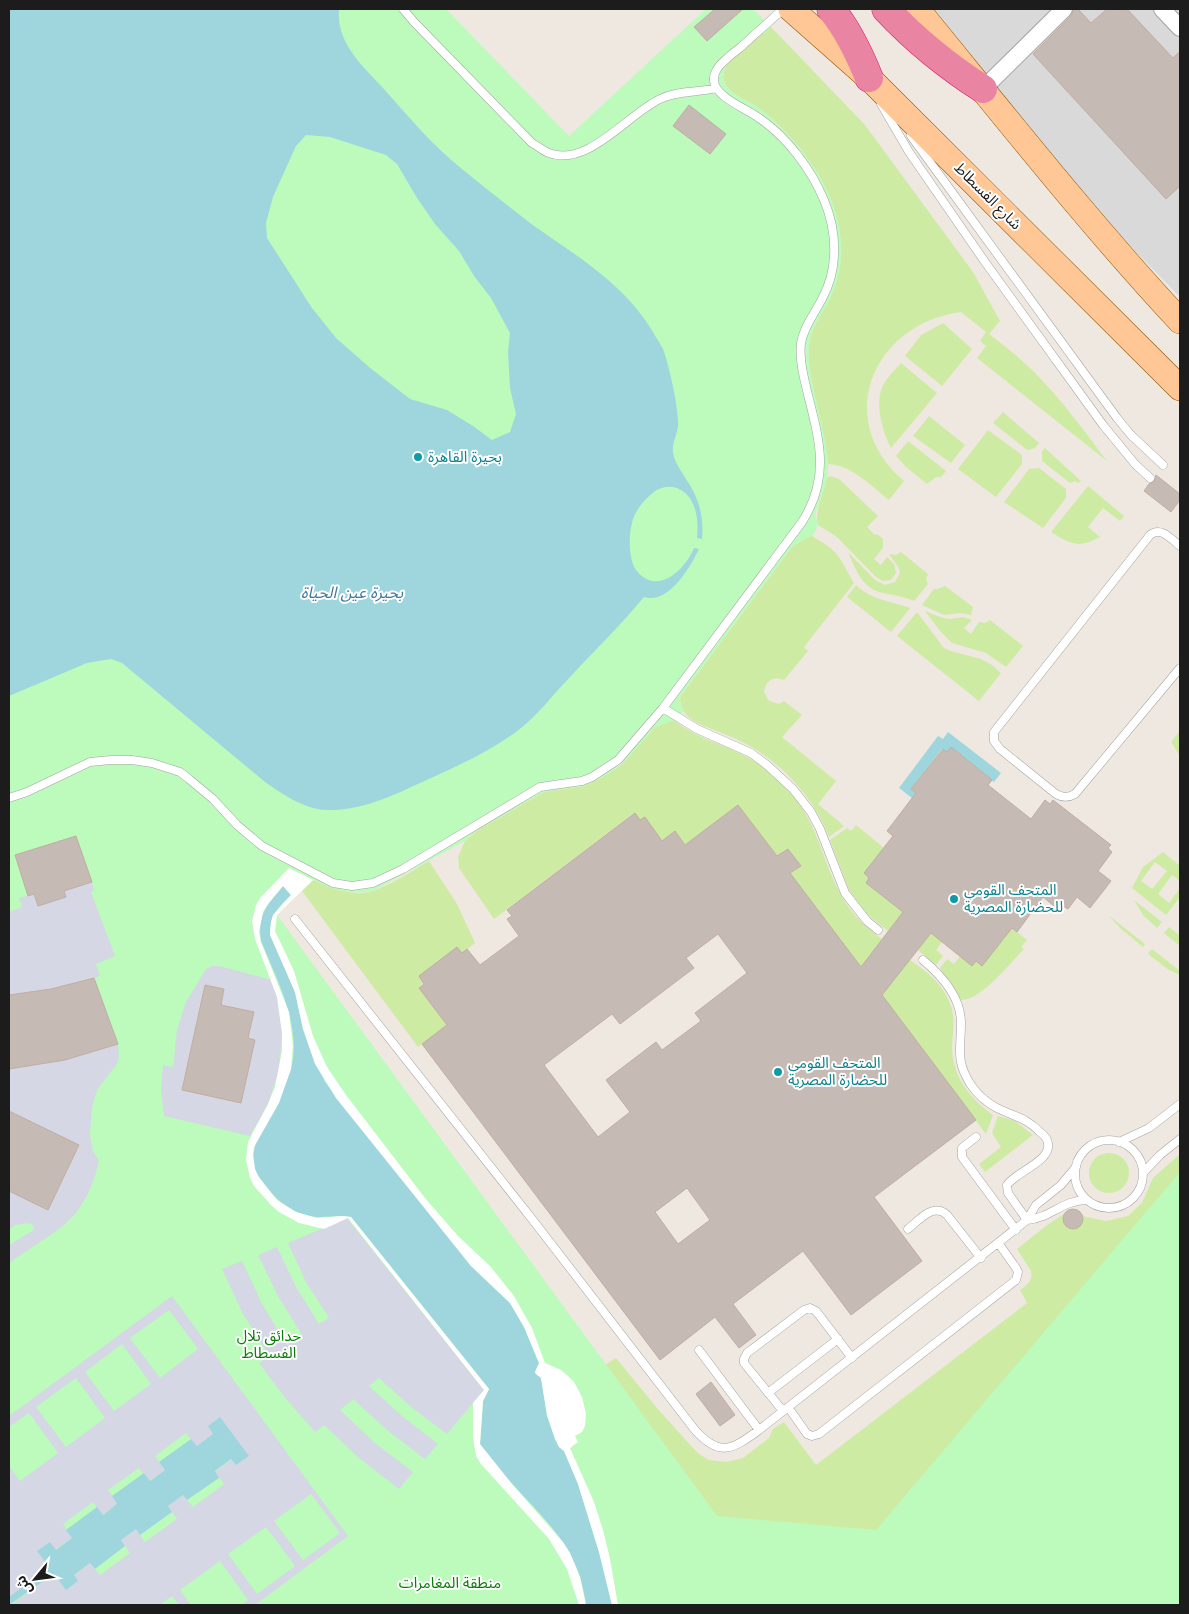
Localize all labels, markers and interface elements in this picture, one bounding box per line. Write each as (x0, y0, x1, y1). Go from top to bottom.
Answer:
street label: شارع الفسطاط (949, 157, 1027, 236)
place label: بحيرة القاهرة (428, 446, 502, 466)
marker: بحيرة القاهرة (412, 451, 424, 463)
water label: بحيرة عين الحياة (301, 581, 404, 603)
place label: المتحف القومي للحضارة المصرية (964, 879, 1063, 916)
marker: المتحف القومي للحضارة المصرية (948, 893, 960, 905)
place label: المتحف القومى للحضارة المصرية (788, 1052, 887, 1089)
marker: المتحف القومى للحضارة المصرية (772, 1066, 784, 1078)
park label: حدائق تلال الفسطاط (237, 1325, 301, 1362)
north arrow (10, 1554, 60, 1604)
park label: منطقة المغامرات (399, 1572, 501, 1592)
text: ش (10, 1573, 36, 1599)

